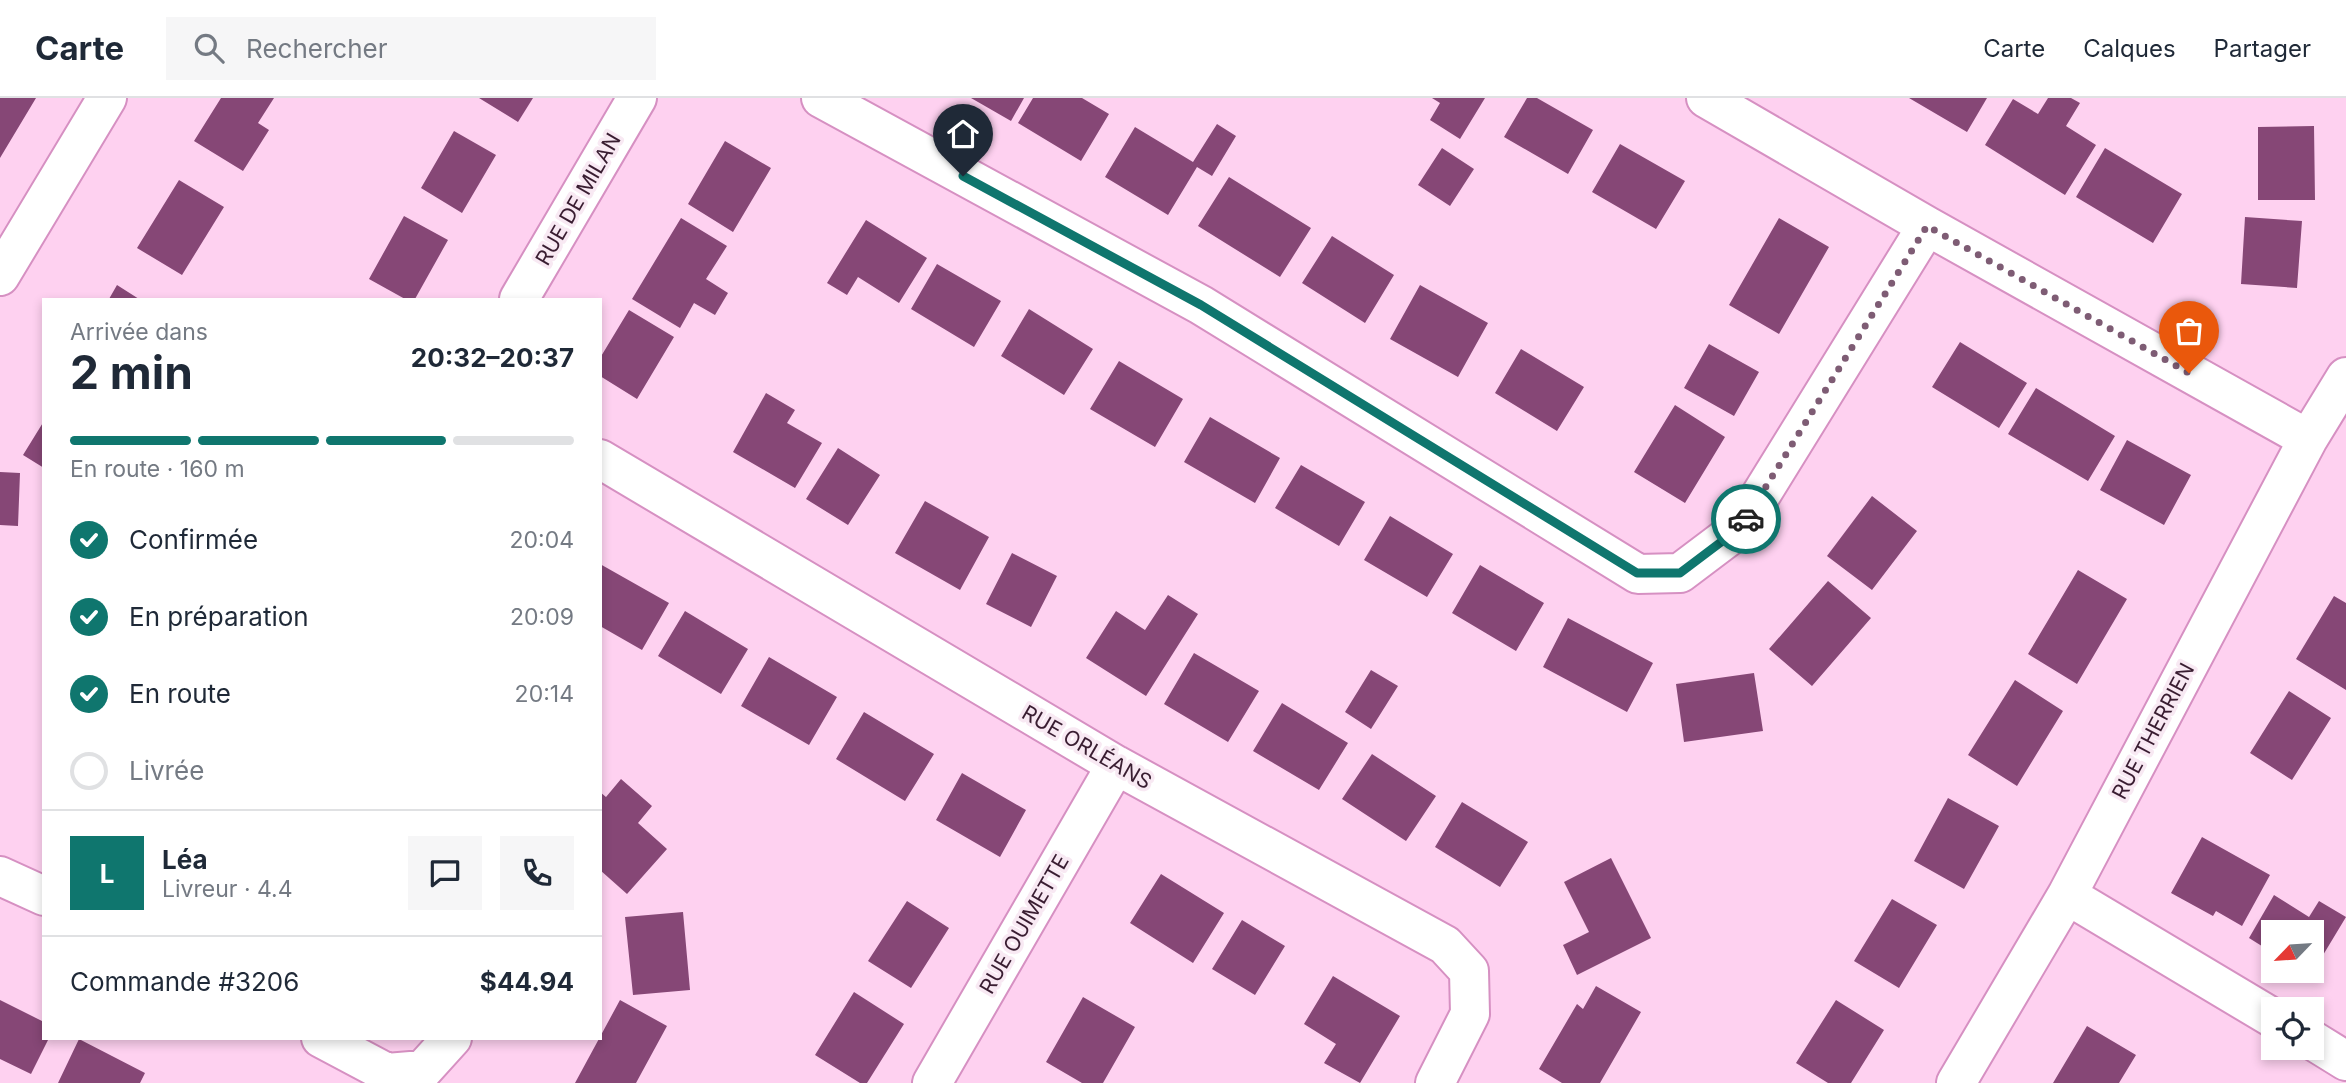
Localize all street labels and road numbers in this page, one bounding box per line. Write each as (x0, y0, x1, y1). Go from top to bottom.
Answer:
street label: RUE DE MILAN (530, 129, 626, 269)
street label: RUE THERRIEN (2107, 659, 2199, 803)
street label: RUE ORLÉANS (1018, 699, 1157, 794)
street label: RUE OUIMETTE (974, 850, 1074, 998)

